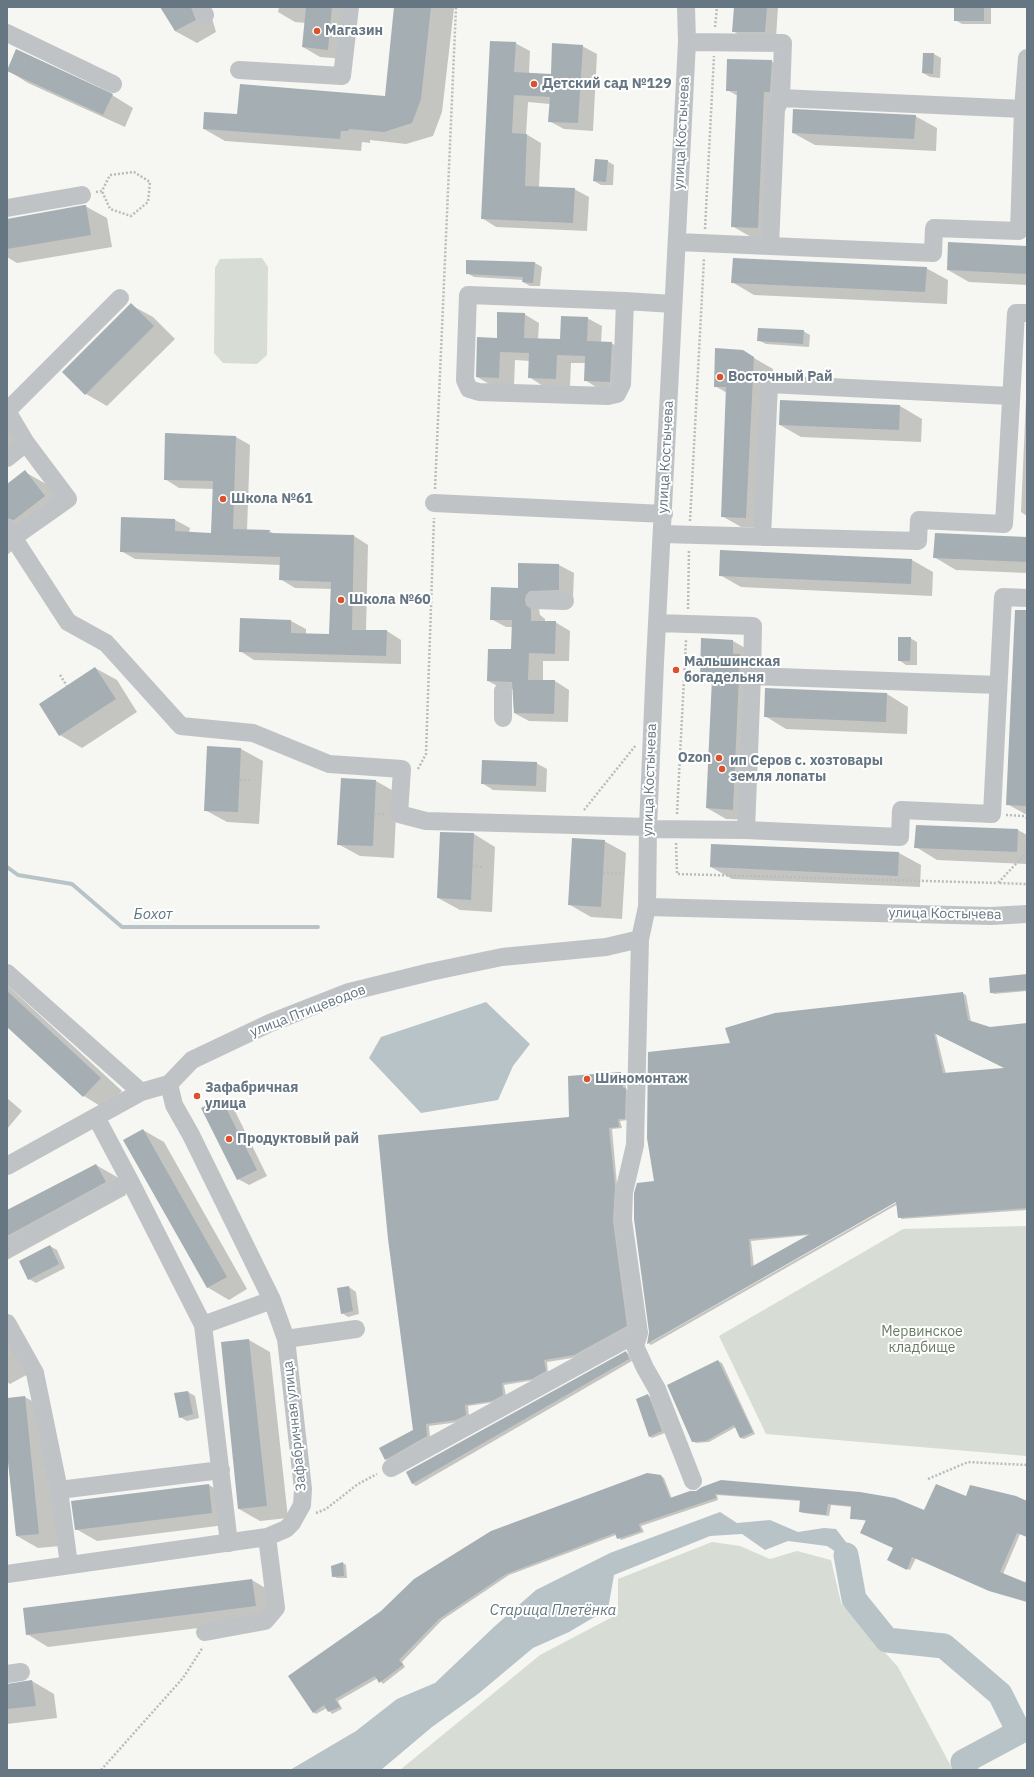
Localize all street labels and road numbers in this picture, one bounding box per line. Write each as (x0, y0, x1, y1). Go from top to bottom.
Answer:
street label: улица Костычева (671, 76, 693, 190)
street label: улица Костычева (655, 400, 677, 514)
street label: улица Костычева (640, 723, 660, 837)
street label: улица Костычева (888, 905, 1002, 923)
street label: улица Птицеводов (248, 981, 368, 1041)
street label: Зафабричная улица (280, 1360, 310, 1492)

